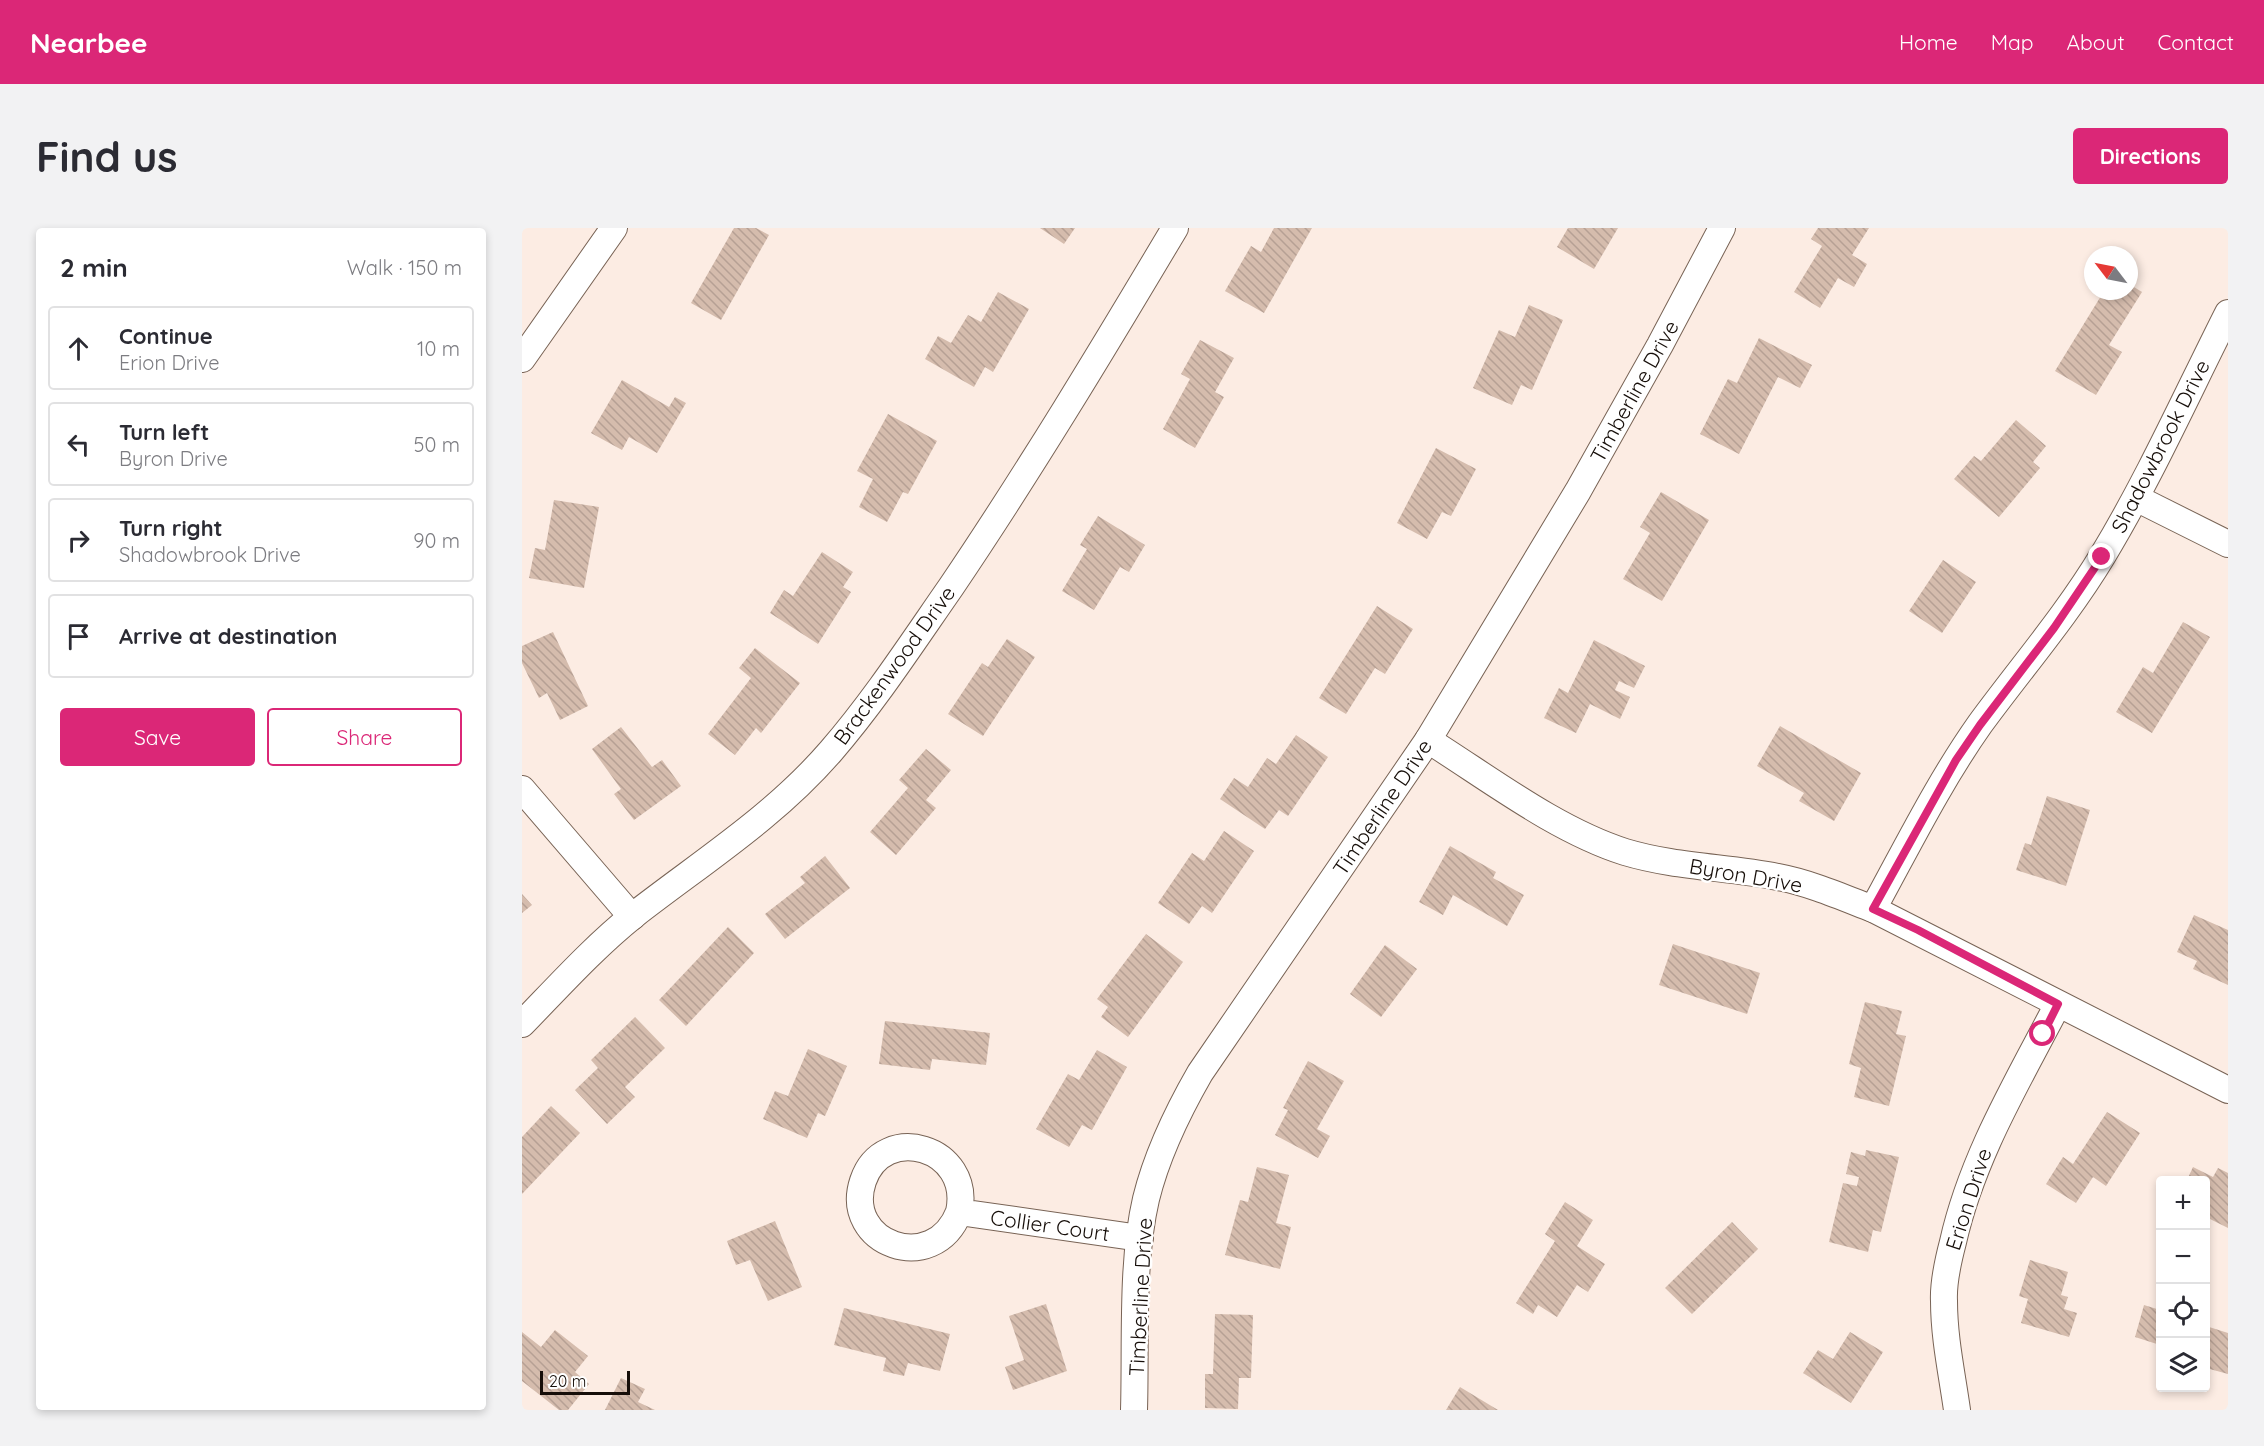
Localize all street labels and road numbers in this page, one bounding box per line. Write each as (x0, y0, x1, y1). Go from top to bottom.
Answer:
street label: Timberline Drive (1584, 315, 1684, 467)
street label: Shadowbrook Drive (2105, 355, 2215, 537)
street label: Brackenwood Drive (828, 580, 960, 750)
street label: Timberline Drive (1327, 734, 1437, 880)
street label: Byron Drive (1687, 852, 1805, 898)
street label: Erion Drive (1939, 1145, 1997, 1253)
street label: Collier Court (989, 1204, 1111, 1246)
street label: Timberline Drive (1123, 1217, 1157, 1377)

